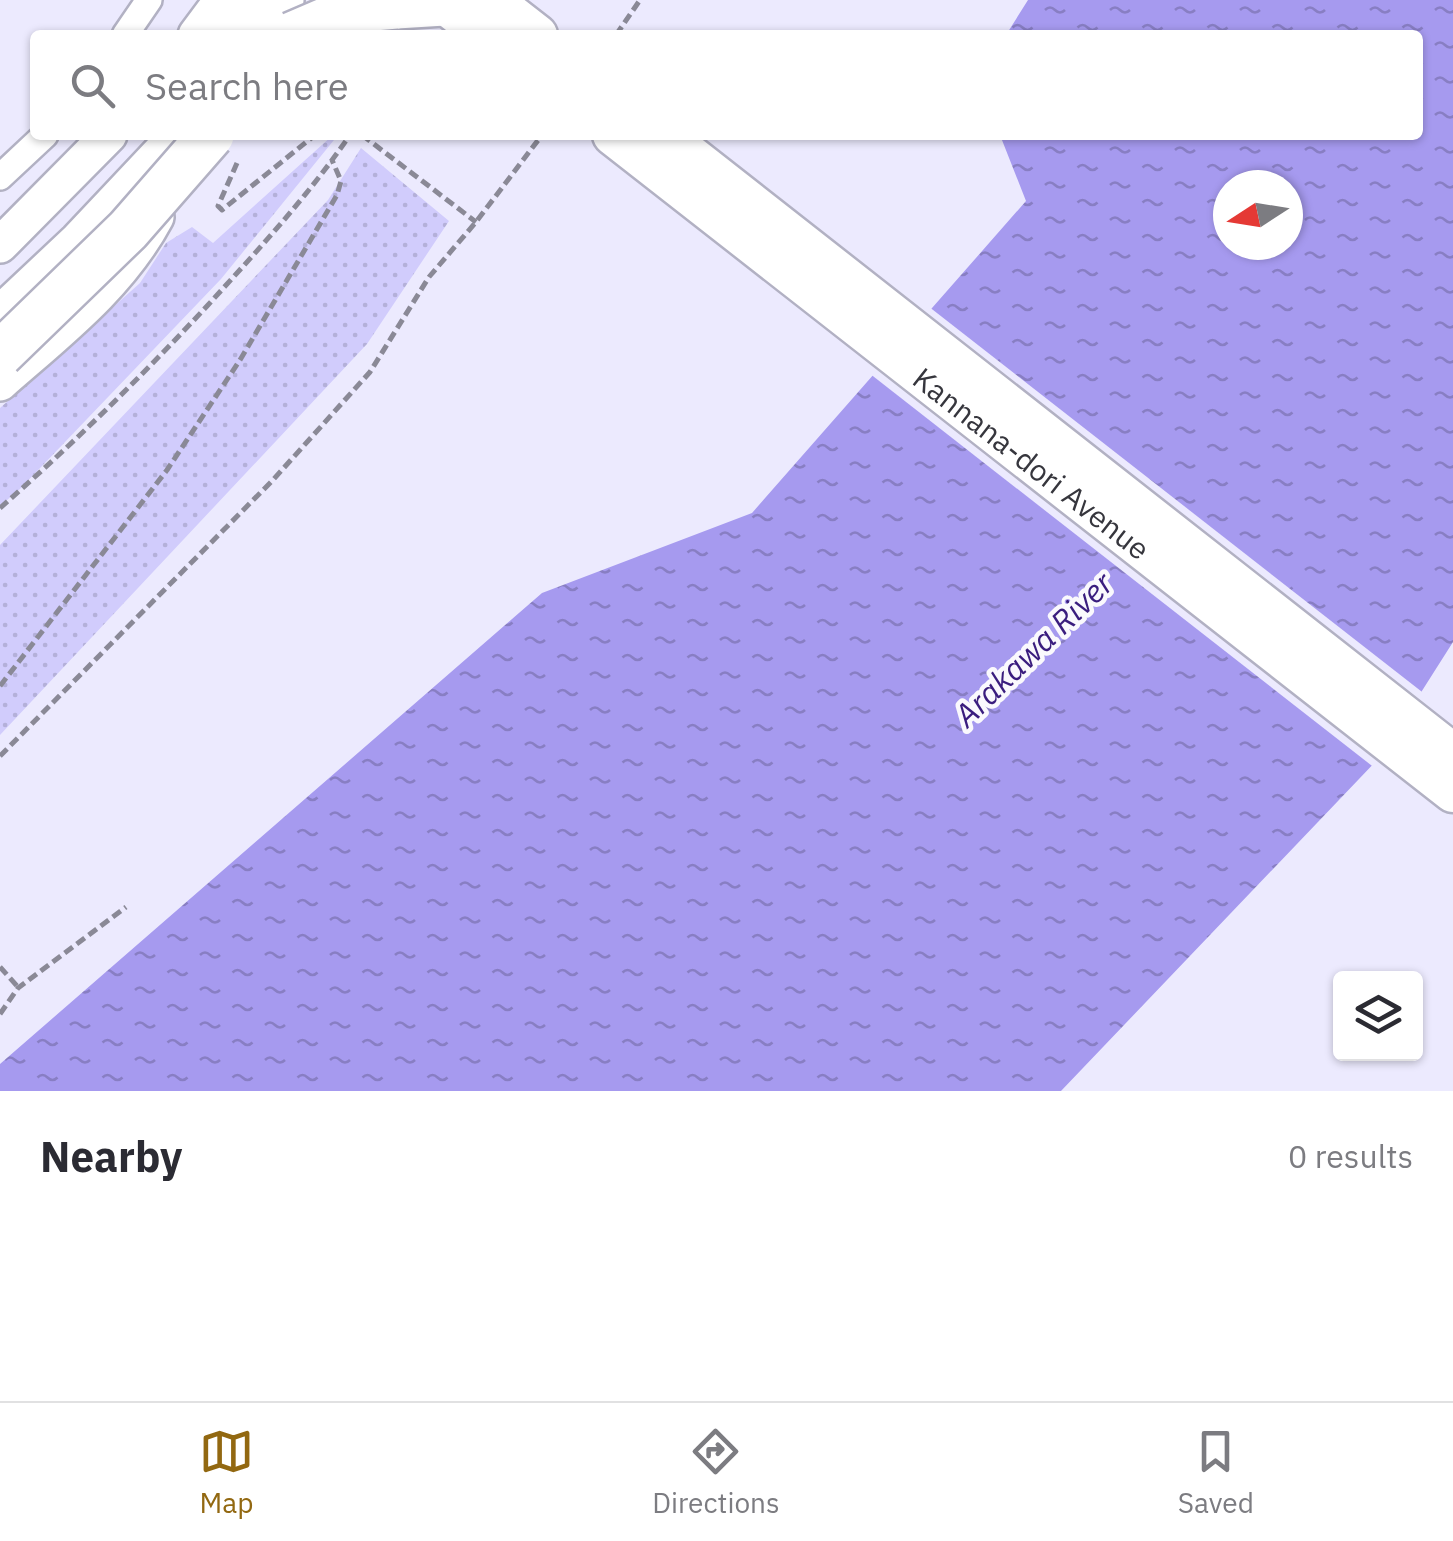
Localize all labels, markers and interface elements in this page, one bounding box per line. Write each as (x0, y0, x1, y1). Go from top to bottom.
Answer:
search box (30, 30, 1423, 140)
icon: search (65, 58, 120, 113)
text: Search here (145, 61, 349, 110)
north arrow (1213, 170, 1303, 260)
street label: Kannana-dori Avenue (906, 358, 1158, 567)
water label: Arakawa River (944, 562, 1122, 736)
map controls (1333, 971, 1423, 1061)
button: layers (1333, 971, 1423, 1061)
text: Nearby (40, 1129, 182, 1184)
text: 0 results (1288, 1135, 1413, 1177)
tab: Map (199, 1424, 254, 1521)
tab: Directions (652, 1424, 780, 1521)
tab: Saved (1178, 1424, 1254, 1521)

